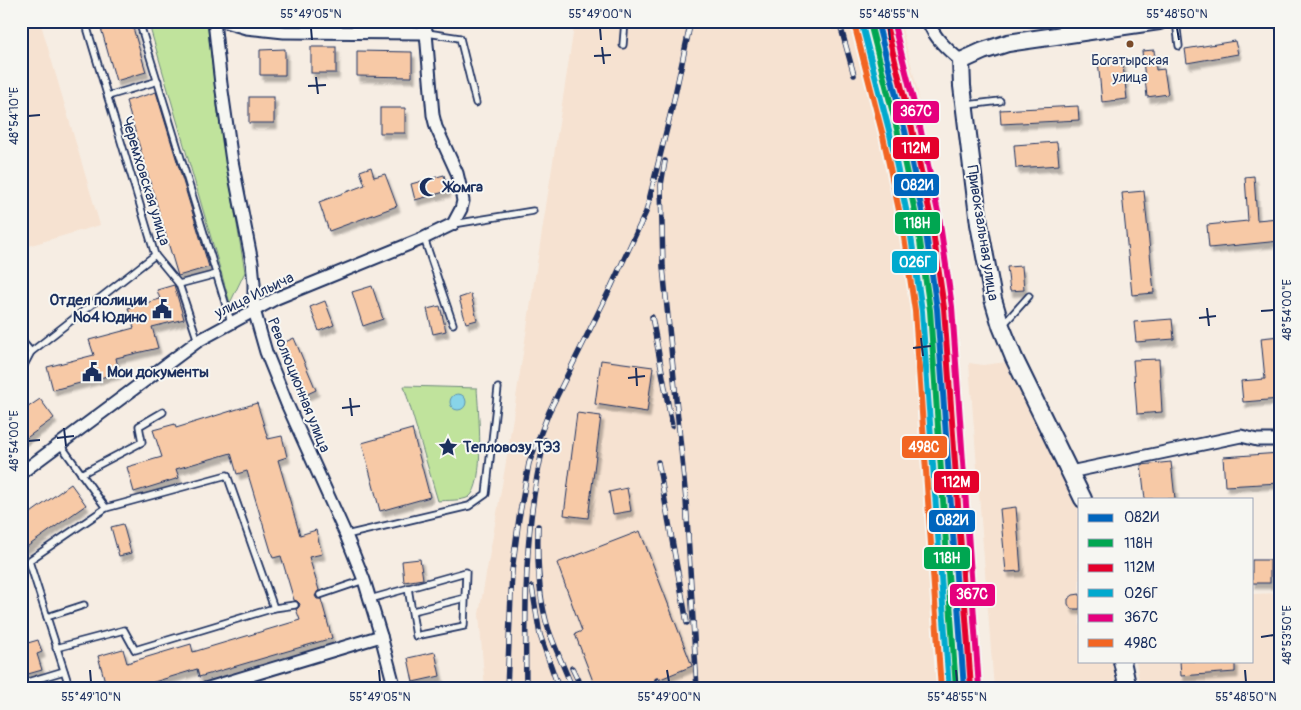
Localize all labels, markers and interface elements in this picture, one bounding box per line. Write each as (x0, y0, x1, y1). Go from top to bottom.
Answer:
text: 55°49'05"N (280, 7, 342, 22)
text: 55°49'00"N (568, 7, 632, 22)
text: 55°48'55"N (859, 7, 919, 22)
text: 55°48'50"N (1146, 7, 1208, 22)
marker: Богатырская улица (1125, 39, 1135, 49)
place label: Богатырская улица (1091, 52, 1169, 86)
text: 48°54'10"E (7, 87, 22, 145)
line badge: 367С (892, 100, 940, 124)
text: 367С (900, 103, 932, 120)
street label: Черемховская улица (117, 114, 174, 248)
line badge: 112М (892, 136, 940, 160)
text: 112М (902, 140, 930, 157)
street label: Привокзальная улица (962, 164, 1003, 302)
line badge: 082И (893, 173, 940, 197)
mosque icon: Жомга (418, 176, 440, 198)
text: 082И (901, 177, 934, 194)
place label: Жомга (441, 178, 483, 197)
line badge: 118Н (894, 211, 941, 235)
text: 118Н (904, 215, 931, 232)
line badge: 026Г (891, 250, 938, 274)
text: 026Г (899, 254, 931, 271)
street label: улица Ильича (211, 268, 297, 323)
text: 48°54'00"E (1280, 279, 1295, 341)
place label: Отдел полиции №4 Юдино (49, 291, 147, 327)
public building icon: Отдел полиции №4 Юдино (151, 298, 173, 320)
street label: Революционная улица (263, 315, 334, 455)
public building icon: Мои документы (81, 361, 103, 383)
place label: Мои документы (107, 363, 209, 382)
text: 48°54'00"E (7, 410, 22, 472)
line badge: 498С (901, 435, 948, 459)
place icon: Тепловозу ТЭ3 (437, 436, 459, 458)
place label: Тепловозу ТЭ3 (462, 438, 560, 457)
text: 498С (908, 439, 940, 456)
line badge: 112М (933, 470, 980, 494)
text: 112М (942, 474, 970, 491)
legend (1078, 498, 1254, 662)
text: 082И (1124, 508, 1159, 527)
line badge: 082И (928, 509, 976, 533)
text: 082И (936, 512, 969, 529)
text: 118Н (1124, 534, 1153, 553)
line badge: 118Н (923, 546, 971, 570)
text: 118Н (934, 550, 961, 567)
text: 112М (1124, 558, 1155, 577)
line badge: 367С (949, 583, 996, 607)
text: 026Г (1124, 584, 1159, 603)
text: 367С (956, 586, 988, 603)
text: 48°53'50"E (1280, 605, 1295, 665)
text: 367С (1124, 608, 1158, 627)
text: 498С (1124, 634, 1157, 653)
text: 55°49'10"N (61, 690, 121, 705)
text: 55°49'05"N (349, 690, 411, 705)
text: 55°49'00"N (637, 690, 701, 705)
text: 55°48'55"N (927, 690, 987, 705)
text: 55°48'50"N (1215, 690, 1277, 705)

